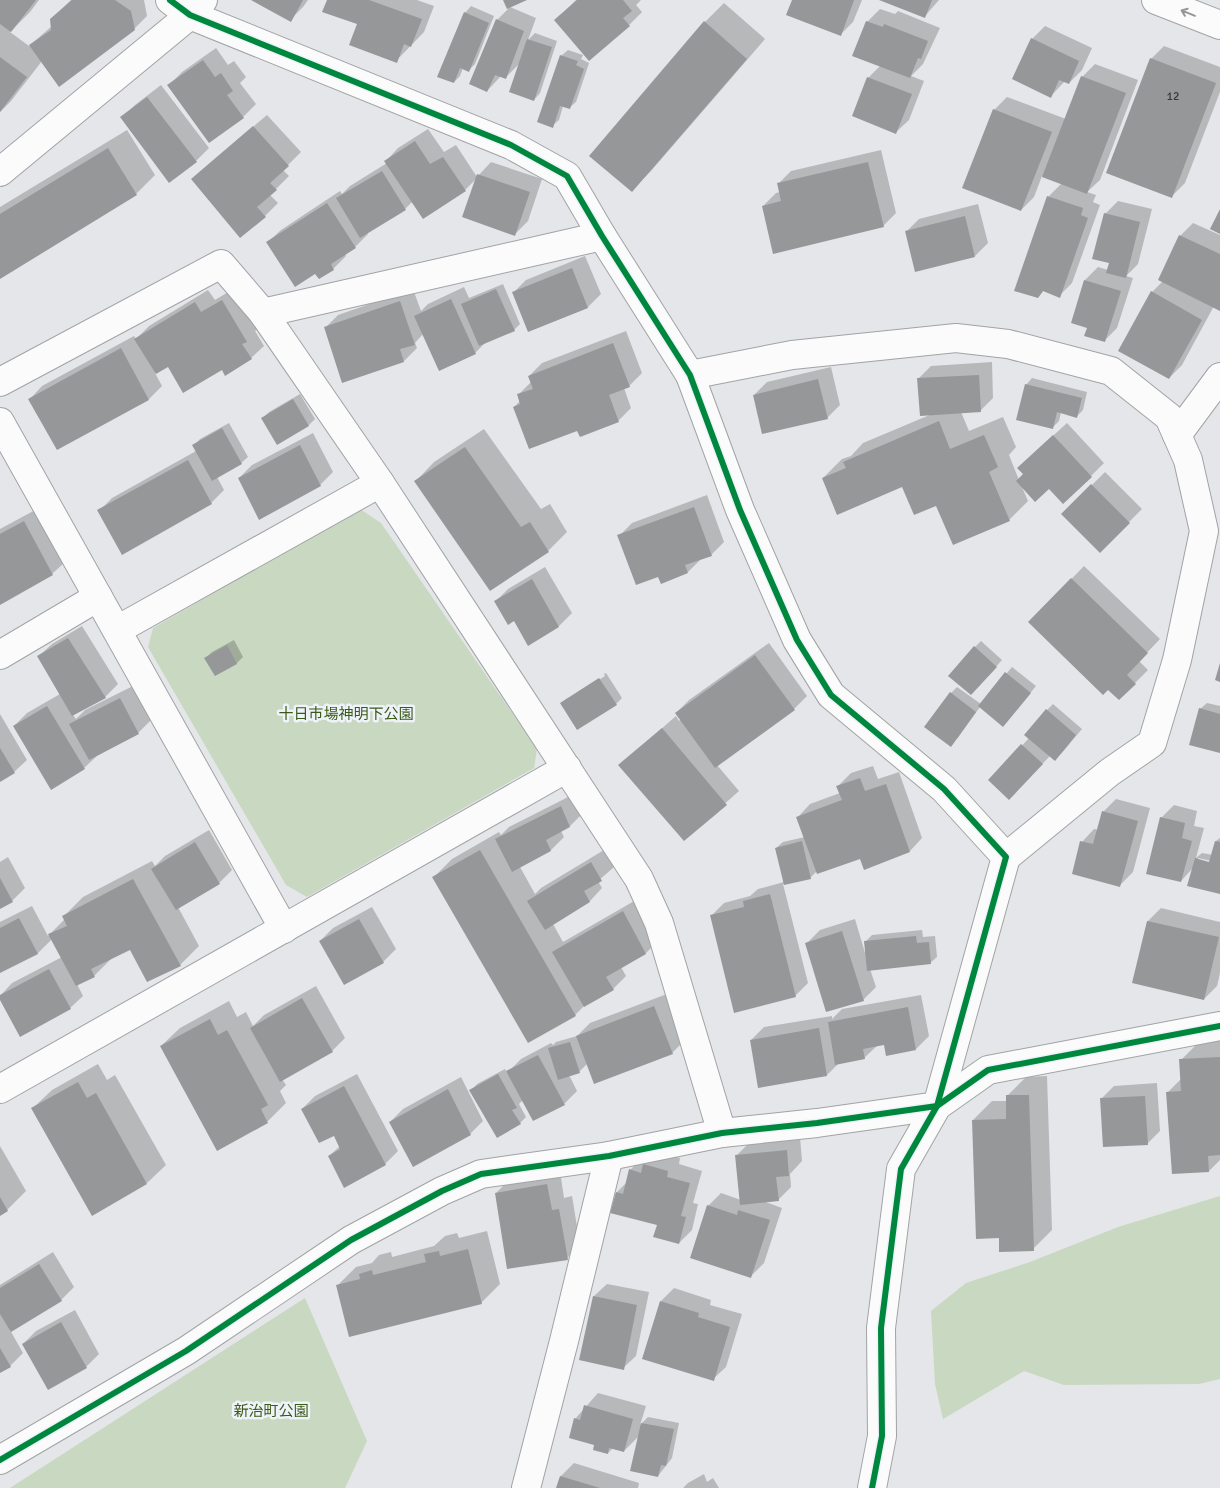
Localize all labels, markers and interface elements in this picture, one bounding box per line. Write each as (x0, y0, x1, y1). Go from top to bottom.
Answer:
one-way arrow (1181, 7, 1196, 17)
house number: 12 (1167, 89, 1179, 104)
park label: 十日市場神明下公園 (278, 705, 414, 723)
park label: 新治町公園 (233, 1402, 309, 1420)

